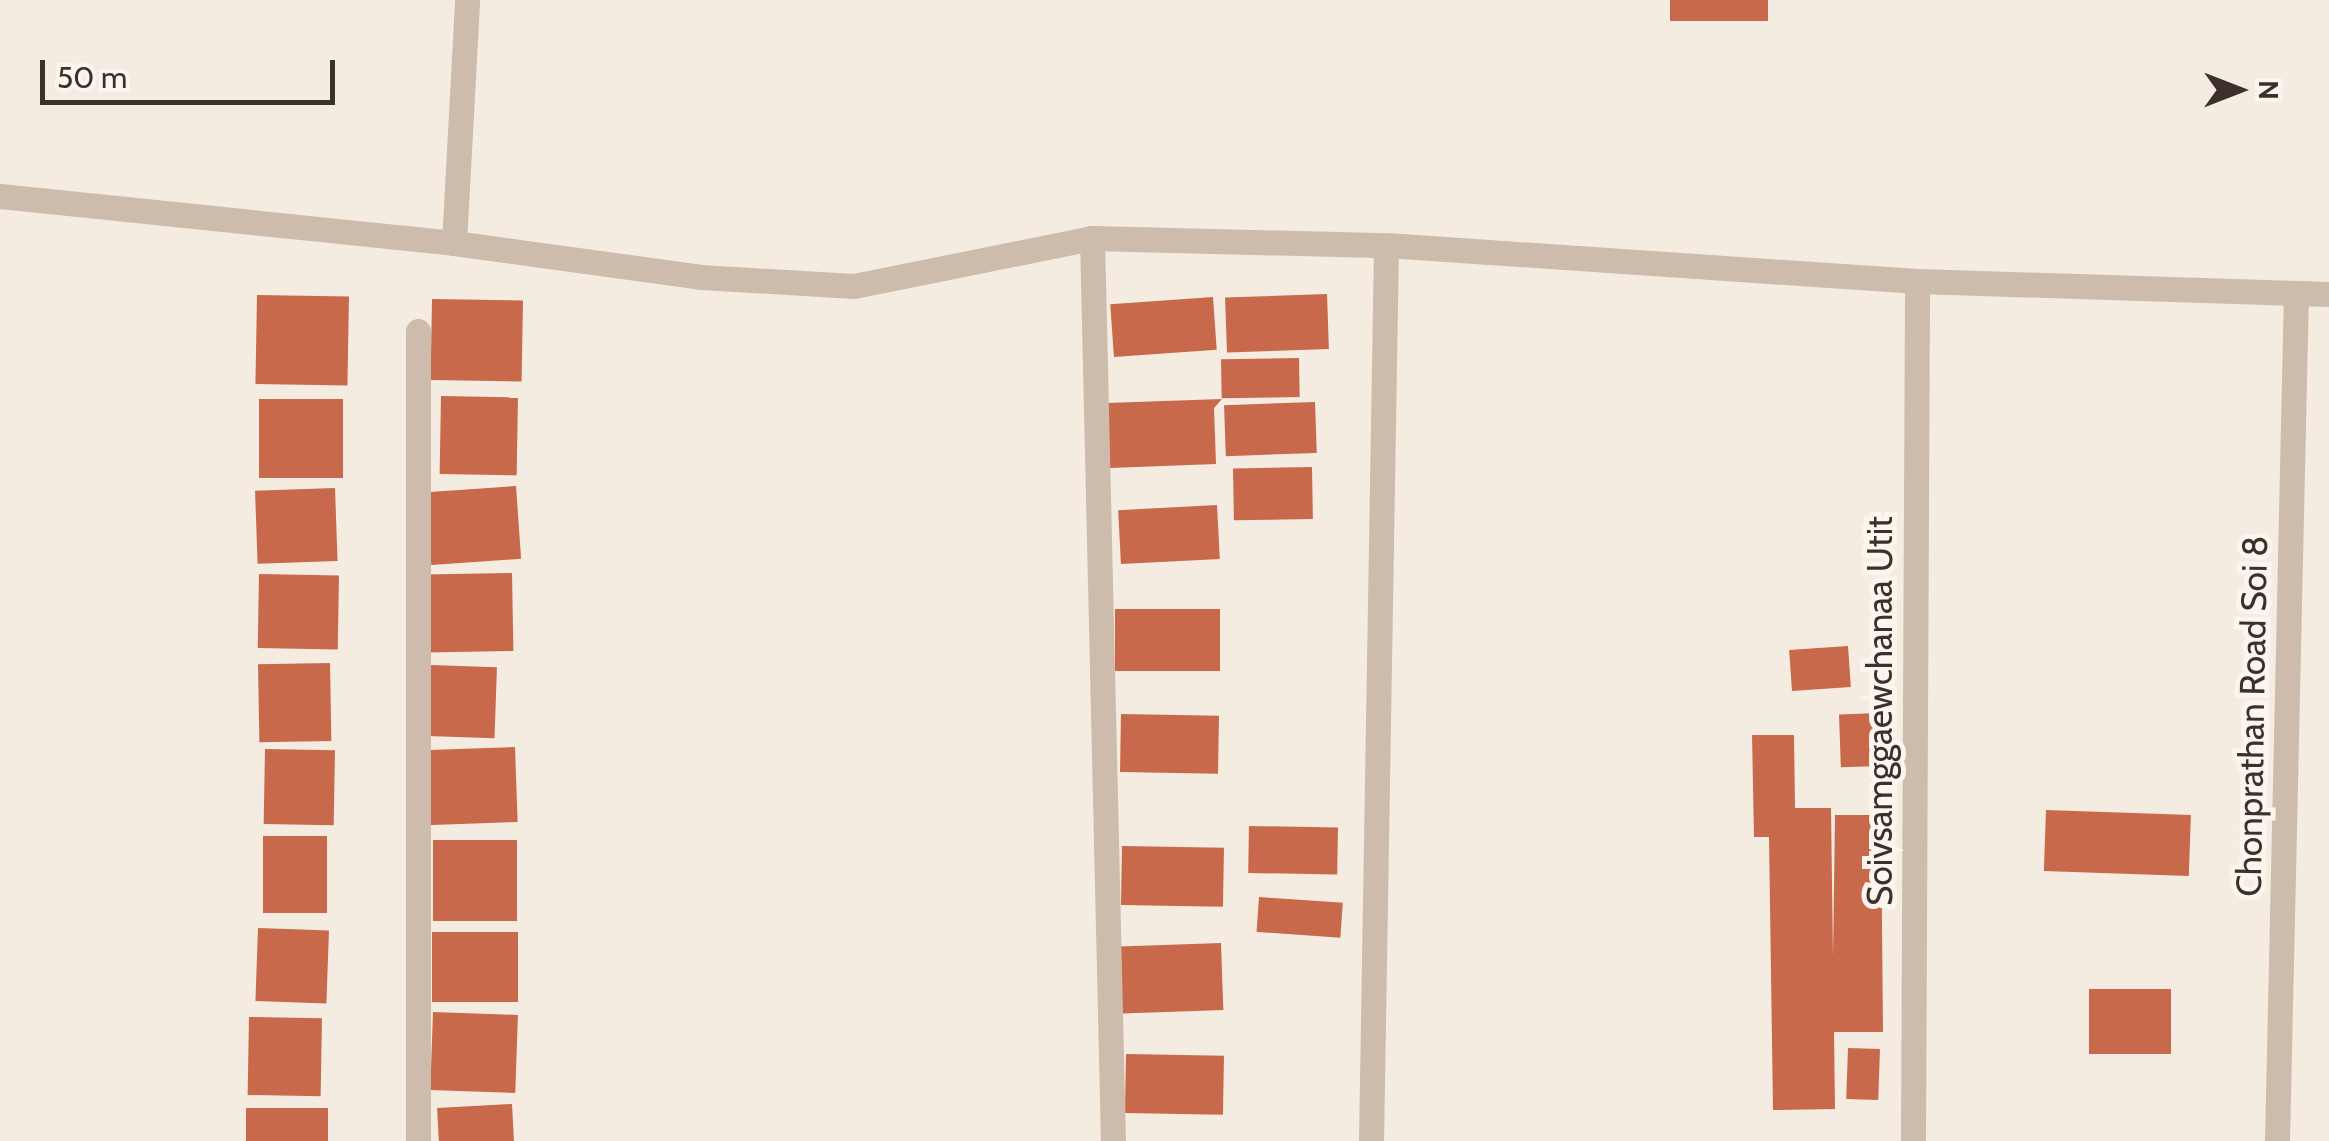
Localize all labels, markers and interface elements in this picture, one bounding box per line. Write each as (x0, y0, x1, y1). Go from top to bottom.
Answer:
scale bar (45, 40, 340, 102)
north arrow (2189, 40, 2289, 140)
text: 50 m (57, 59, 127, 96)
text: N (2252, 80, 2286, 100)
street label: Soivsamggaewchanaa Utit (1859, 516, 1901, 906)
street label: Chonprathan Road Soi 8 (2228, 535, 2276, 897)

